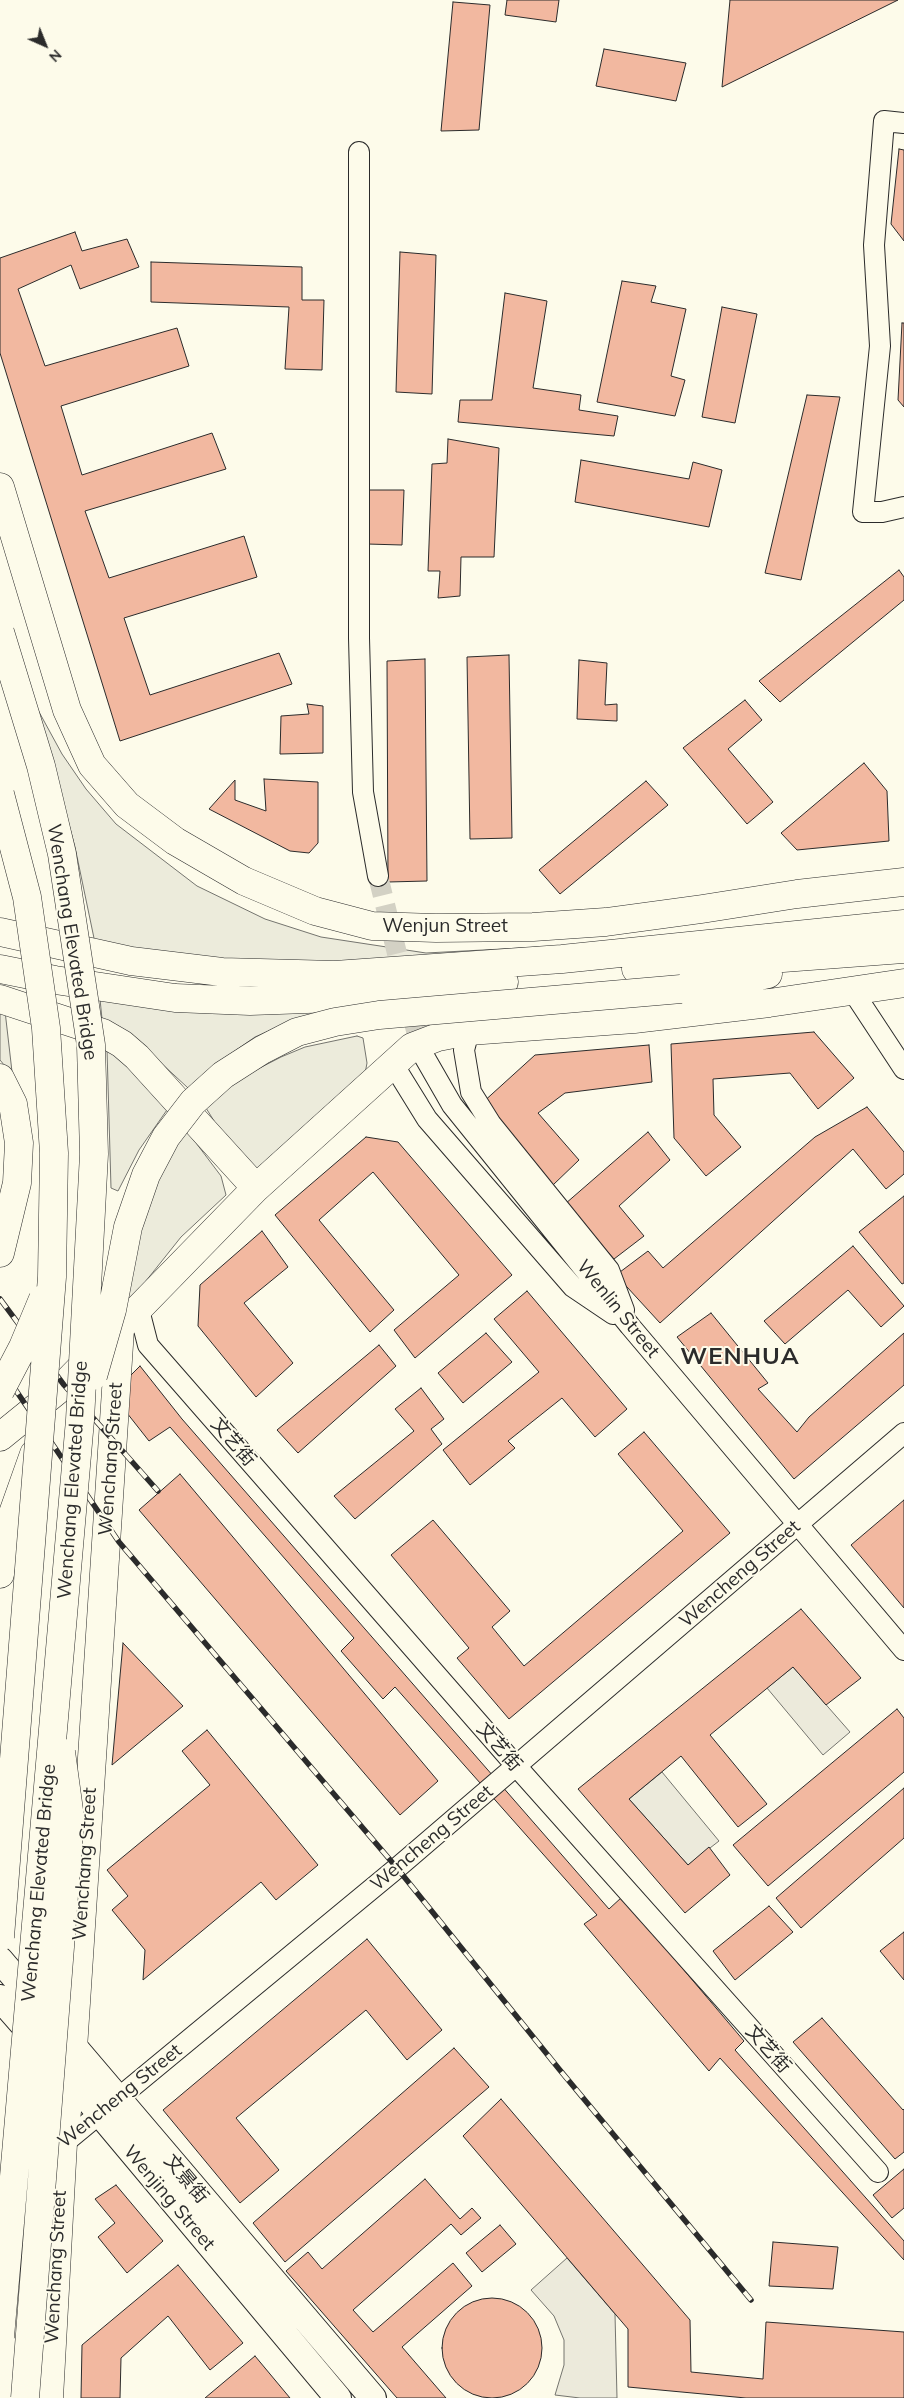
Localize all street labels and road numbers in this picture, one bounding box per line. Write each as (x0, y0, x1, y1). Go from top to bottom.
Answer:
street label: Wenchang Elevated Bridge (42, 822, 102, 1062)
street label: Wenjun Street (382, 915, 508, 937)
street label: Wenlin Street (572, 1256, 664, 1362)
street label: Wenchang Elevated Bridge (53, 1360, 93, 1600)
street label: Wenchang Street (94, 1382, 128, 1536)
street label: 文艺街 (206, 1413, 260, 1471)
street label: Wencheng Street (675, 1515, 805, 1633)
street label: 文艺街 (472, 1718, 526, 1776)
street label: Wenchang Elevated Bridge (17, 1763, 61, 2003)
street label: Wencheng Street (366, 1780, 498, 1896)
street label: Wenchang Street (68, 1787, 102, 1941)
street label: 文艺街 (740, 2020, 796, 2078)
street label: Wencheng Street (54, 2039, 186, 2153)
street label: Wenjing Street (118, 2141, 220, 2255)
street label: 文景街 (159, 2150, 213, 2208)
street label: Wenchang Street (41, 2190, 71, 2344)

